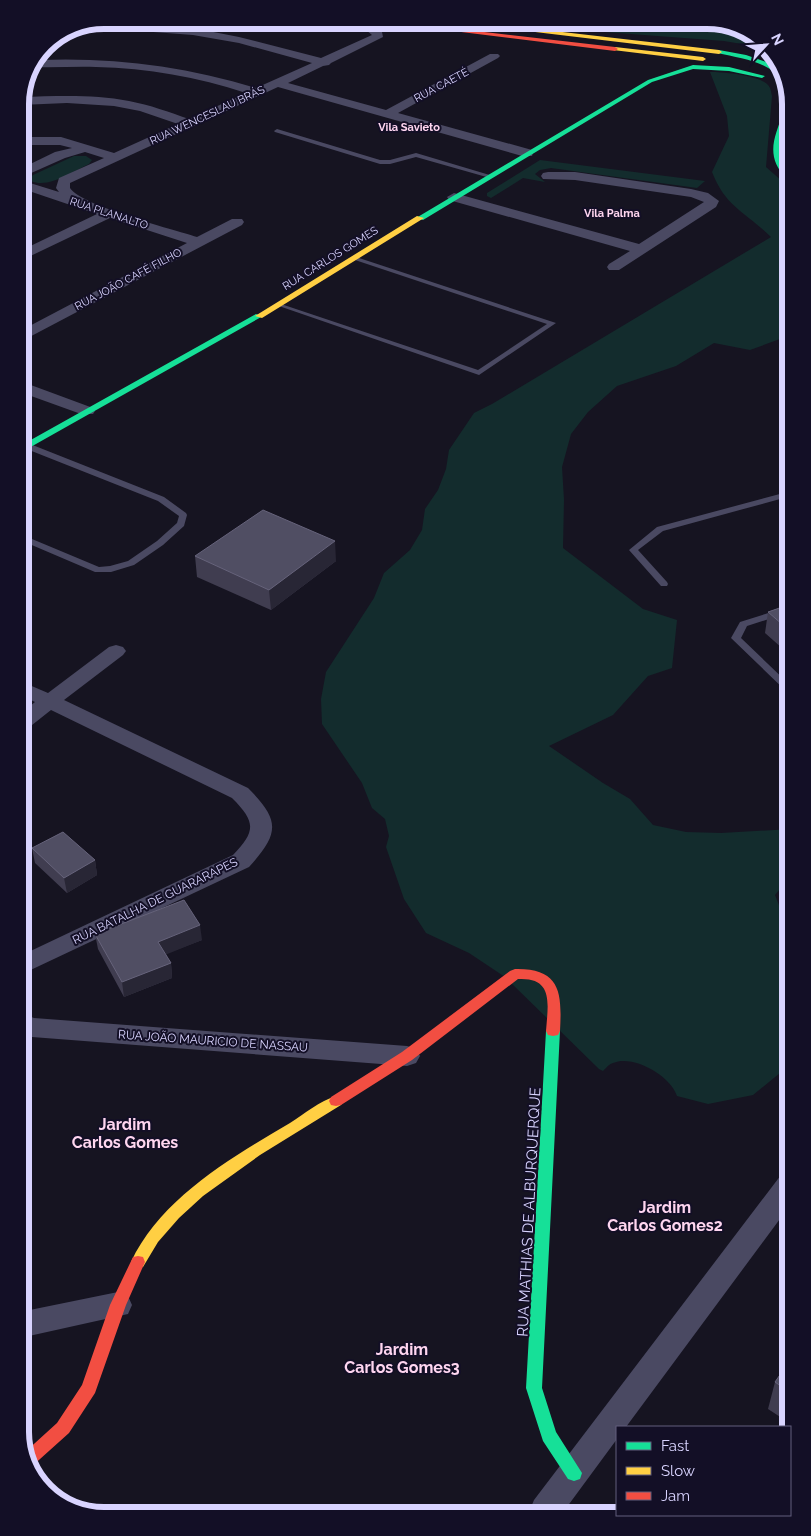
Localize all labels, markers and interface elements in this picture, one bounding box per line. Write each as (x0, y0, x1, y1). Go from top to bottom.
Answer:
north arrow (741, 20, 791, 70)
text: N (768, 31, 787, 48)
street label: RUA CAETÉ (411, 65, 471, 105)
street label: RUA WENCESLAU BRÁS (147, 82, 267, 148)
district label: Vila Savieto (378, 121, 440, 134)
street label: RUA PLANALTO (68, 195, 150, 232)
district label: Vila Palma (584, 207, 640, 220)
street label: RUA CARLOS GOMES (280, 224, 381, 293)
street label: RUA JOÃO CAFÉ FILHO (72, 245, 184, 313)
street label: RUA BATALHA DE GUARARAPES (70, 855, 240, 947)
street label: RUA JOÃO MAURICIO DE NASSAU (118, 1027, 308, 1055)
street label: RUA MATHIAS DE ALBURQUERQUE (513, 1087, 545, 1337)
district label: Jardim Carlos Gomes (72, 1115, 178, 1152)
district label: Jardim Carlos Gomes2 (607, 1198, 723, 1235)
district label: Jardim Carlos Gomes3 (344, 1340, 460, 1377)
legend (616, 1426, 791, 1516)
text: Fast (661, 1437, 689, 1455)
text: Slow (661, 1462, 695, 1480)
text: Jam (661, 1487, 690, 1505)

